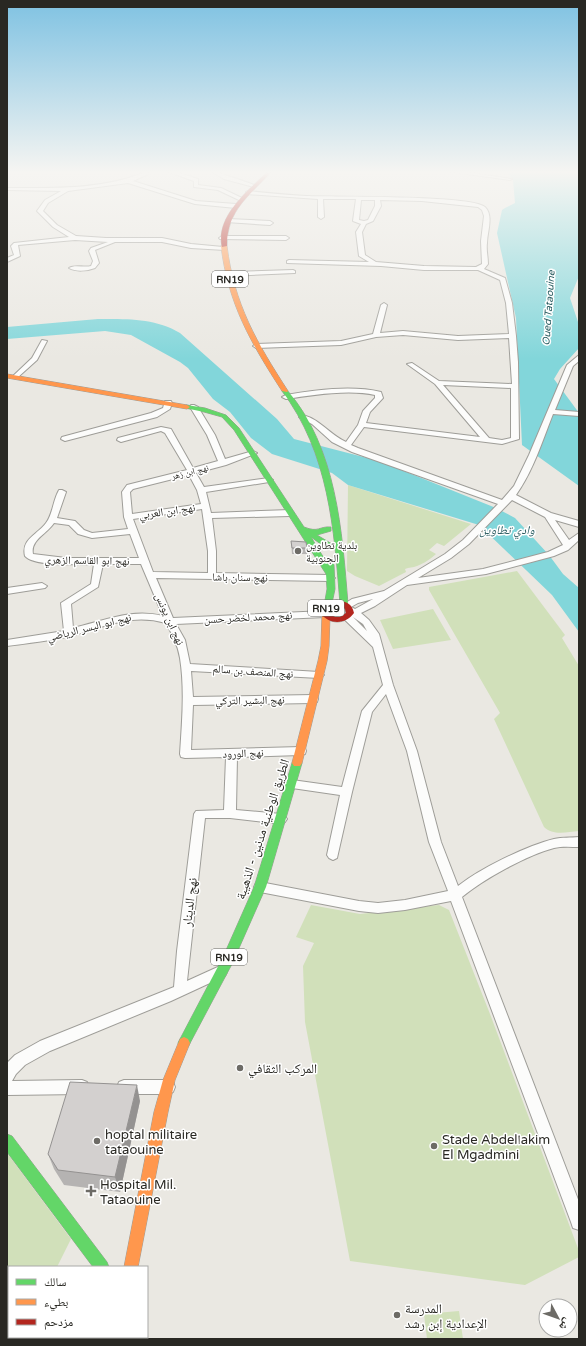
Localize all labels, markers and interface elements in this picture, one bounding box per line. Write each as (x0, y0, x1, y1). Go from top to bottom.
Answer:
water label: Oued Tataouine (540, 269, 558, 346)
road number: RN19 (212, 271, 248, 287)
street label: نهج ابن زهر (169, 462, 210, 483)
street label: نهج ابن العربي (138, 501, 196, 524)
water label: وادي تطاوين (479, 523, 535, 540)
place label: بلدية تطاوين الجنوبية (306, 539, 357, 565)
marker: بلدية تطاوين الجنوبية (293, 546, 303, 556)
street label: نهج ابو القاسم الزهري (44, 553, 130, 570)
street label: نهج سنان باشا (212, 571, 268, 584)
street label: نهج ابن يونس (152, 591, 187, 647)
road number: RN19 (308, 600, 344, 616)
street label: نهج محمد لخضر حسن (203, 609, 293, 626)
street label: نهج ابو اليسر الرياضي (45, 611, 133, 646)
street label: نهج المنصف بن سالم (212, 662, 294, 682)
street label: نهج البشير التركي (215, 693, 285, 709)
street label: نهج الورود (222, 746, 264, 761)
street label: الطريق الوطنية مدنين - الذهيبة (233, 757, 293, 902)
street label: نهج الدينار (179, 877, 202, 929)
road number: RN19 (211, 949, 247, 965)
place label: المركب الثقافي (248, 1061, 317, 1079)
marker: المركب الثقافي (235, 1063, 245, 1073)
place label: hoptal militaire tataouine (105, 1127, 197, 1158)
place label: Stade Abdelاakim El Mgadmini (442, 1132, 550, 1163)
marker: hoptal militaire tataouine (92, 1136, 102, 1146)
marker: Stade Abdelاakim El Mgadmini (429, 1141, 439, 1151)
place label: Hospital Mil. Tataouine (100, 1177, 176, 1208)
marker: Hospital Mil. Tataouine (85, 1185, 97, 1197)
legend (8, 1266, 148, 1338)
text: سالك (44, 1275, 66, 1289)
text: بطيء (44, 1295, 68, 1312)
north arrow (538, 1298, 578, 1338)
place label: المدرسة الإعدادية إبن رشد (405, 1301, 487, 1332)
marker: المدرسة الإعدادية إبن رشد (392, 1310, 402, 1320)
text: مزدحم (44, 1315, 73, 1330)
text: ش (555, 1315, 574, 1333)

